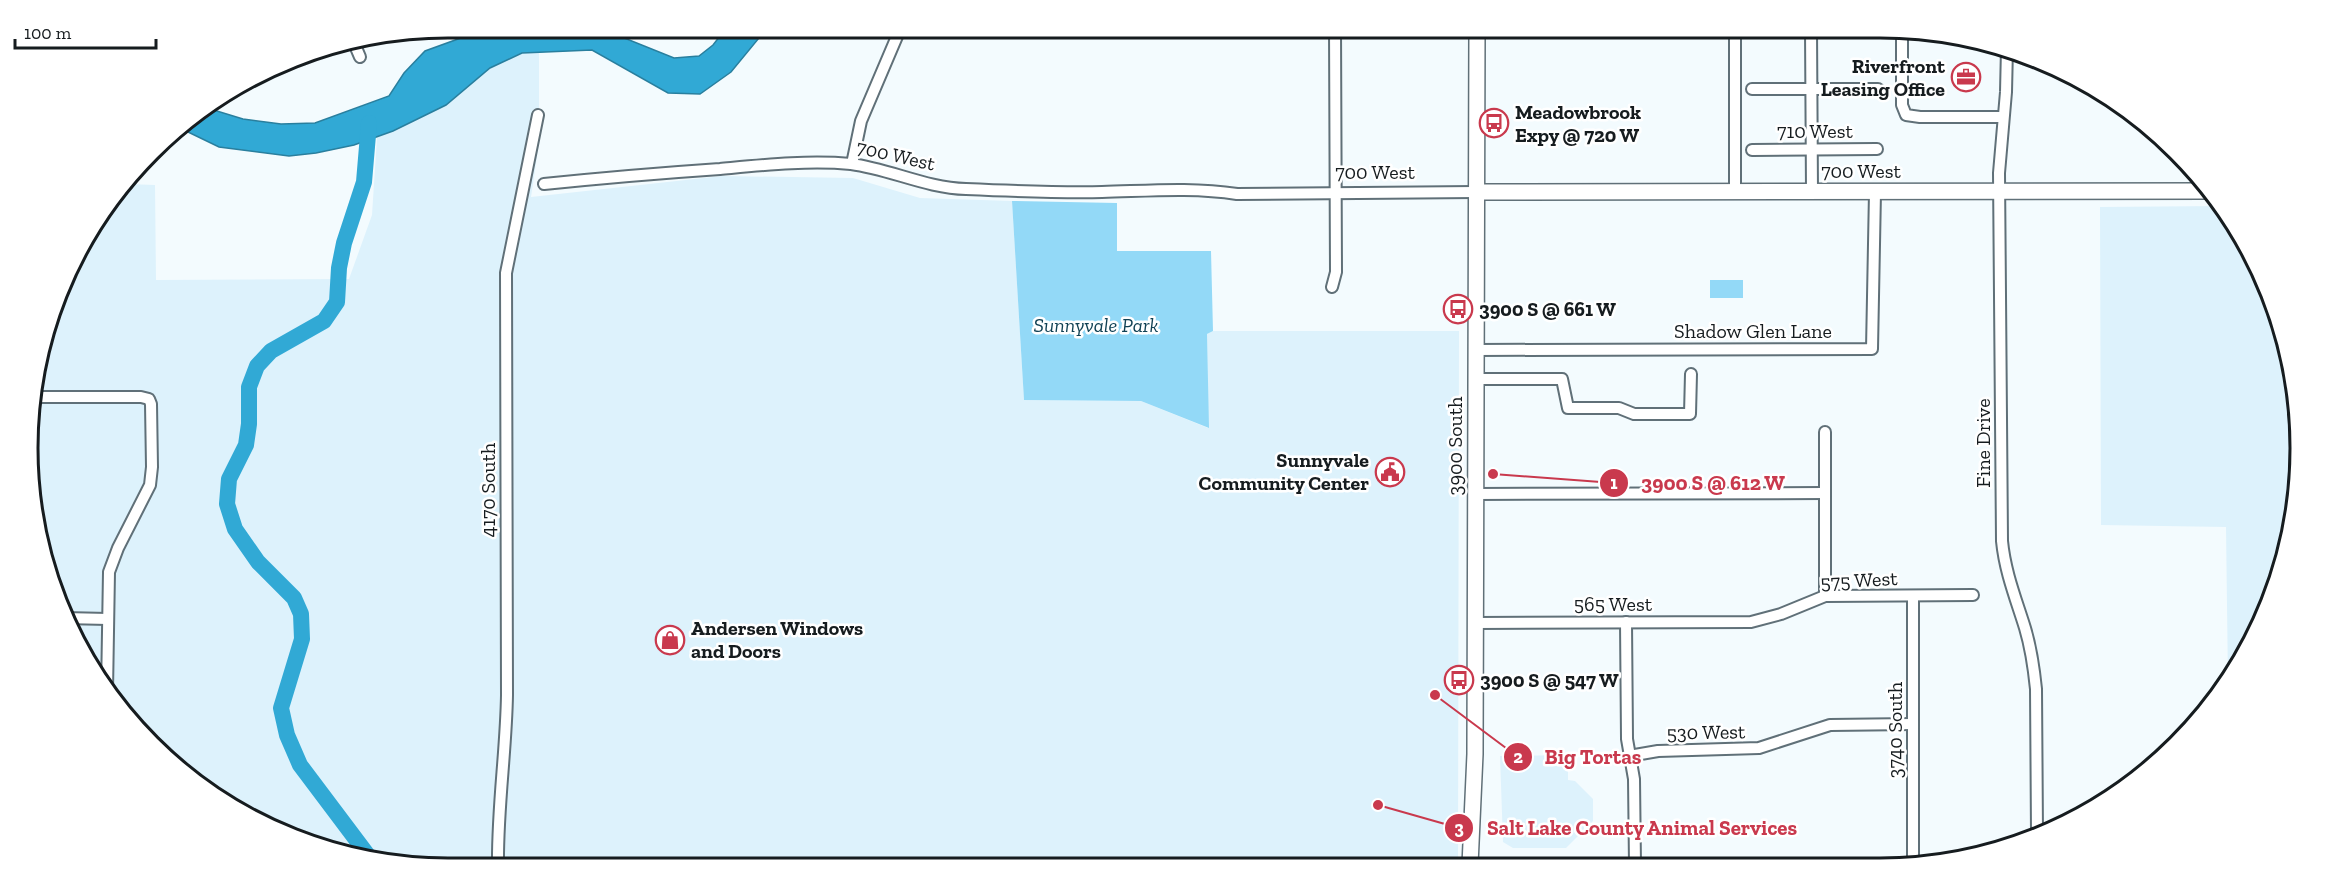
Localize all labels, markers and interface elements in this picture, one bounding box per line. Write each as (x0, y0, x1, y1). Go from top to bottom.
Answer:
scale bar (15, 12, 156, 50)
text: 100 m (24, 22, 72, 44)
place label: Riverfront Leasing Office (1821, 54, 1946, 101)
office icon: Riverfront Leasing Office (1950, 61, 1982, 93)
place label: Meadowbrook Expy @ 720 W (1515, 100, 1641, 147)
bus stop icon: Meadowbrook Expy @ 720 W (1478, 107, 1510, 139)
street label: 710 West (1777, 119, 1854, 143)
street label: 700 West (854, 134, 938, 176)
street label: 700 West (1821, 159, 1901, 183)
street label: 700 West (1335, 160, 1415, 184)
bus stop icon: 3900 S @ 661 W (1442, 293, 1474, 325)
place label: 3900 S @ 661 W (1479, 297, 1616, 321)
park label: Sunnyvale Park (1033, 313, 1159, 337)
street label: Shadow Glen Lane (1674, 319, 1832, 343)
street label: 3900 South (1443, 396, 1467, 495)
street label: Fine Drive (1971, 398, 1995, 488)
street label: 4170 South (476, 442, 500, 537)
place label: Sunnyvale Community Center (1199, 448, 1369, 495)
public building icon: Sunnyvale Community Center (1374, 456, 1406, 488)
callout: 3900 S @ 612 W (1599, 463, 1798, 502)
text: 3900 S @ 612 W (1641, 470, 1785, 495)
text: 1 (1610, 472, 1618, 494)
street label: 575 West (1820, 566, 1899, 594)
street label: 565 West (1574, 592, 1653, 616)
place label: Andersen Windows and Doors (691, 616, 863, 663)
shop icon: Andersen Windows and Doors (654, 624, 686, 656)
bus stop icon: 3900 S @ 547 W (1443, 664, 1475, 696)
place label: 3900 S @ 547 W (1480, 668, 1619, 692)
street label: 3740 South (1883, 681, 1907, 778)
street label: 530 West (1666, 719, 1746, 745)
callout: Big Tortas (1503, 737, 1653, 776)
text: Big Tortas (1545, 744, 1642, 769)
text: 2 (1513, 746, 1523, 768)
callout: Salt Lake County Animal Services (1444, 808, 1809, 847)
text: Salt Lake County Animal Services (1487, 815, 1797, 840)
text: 3 (1454, 817, 1464, 839)

